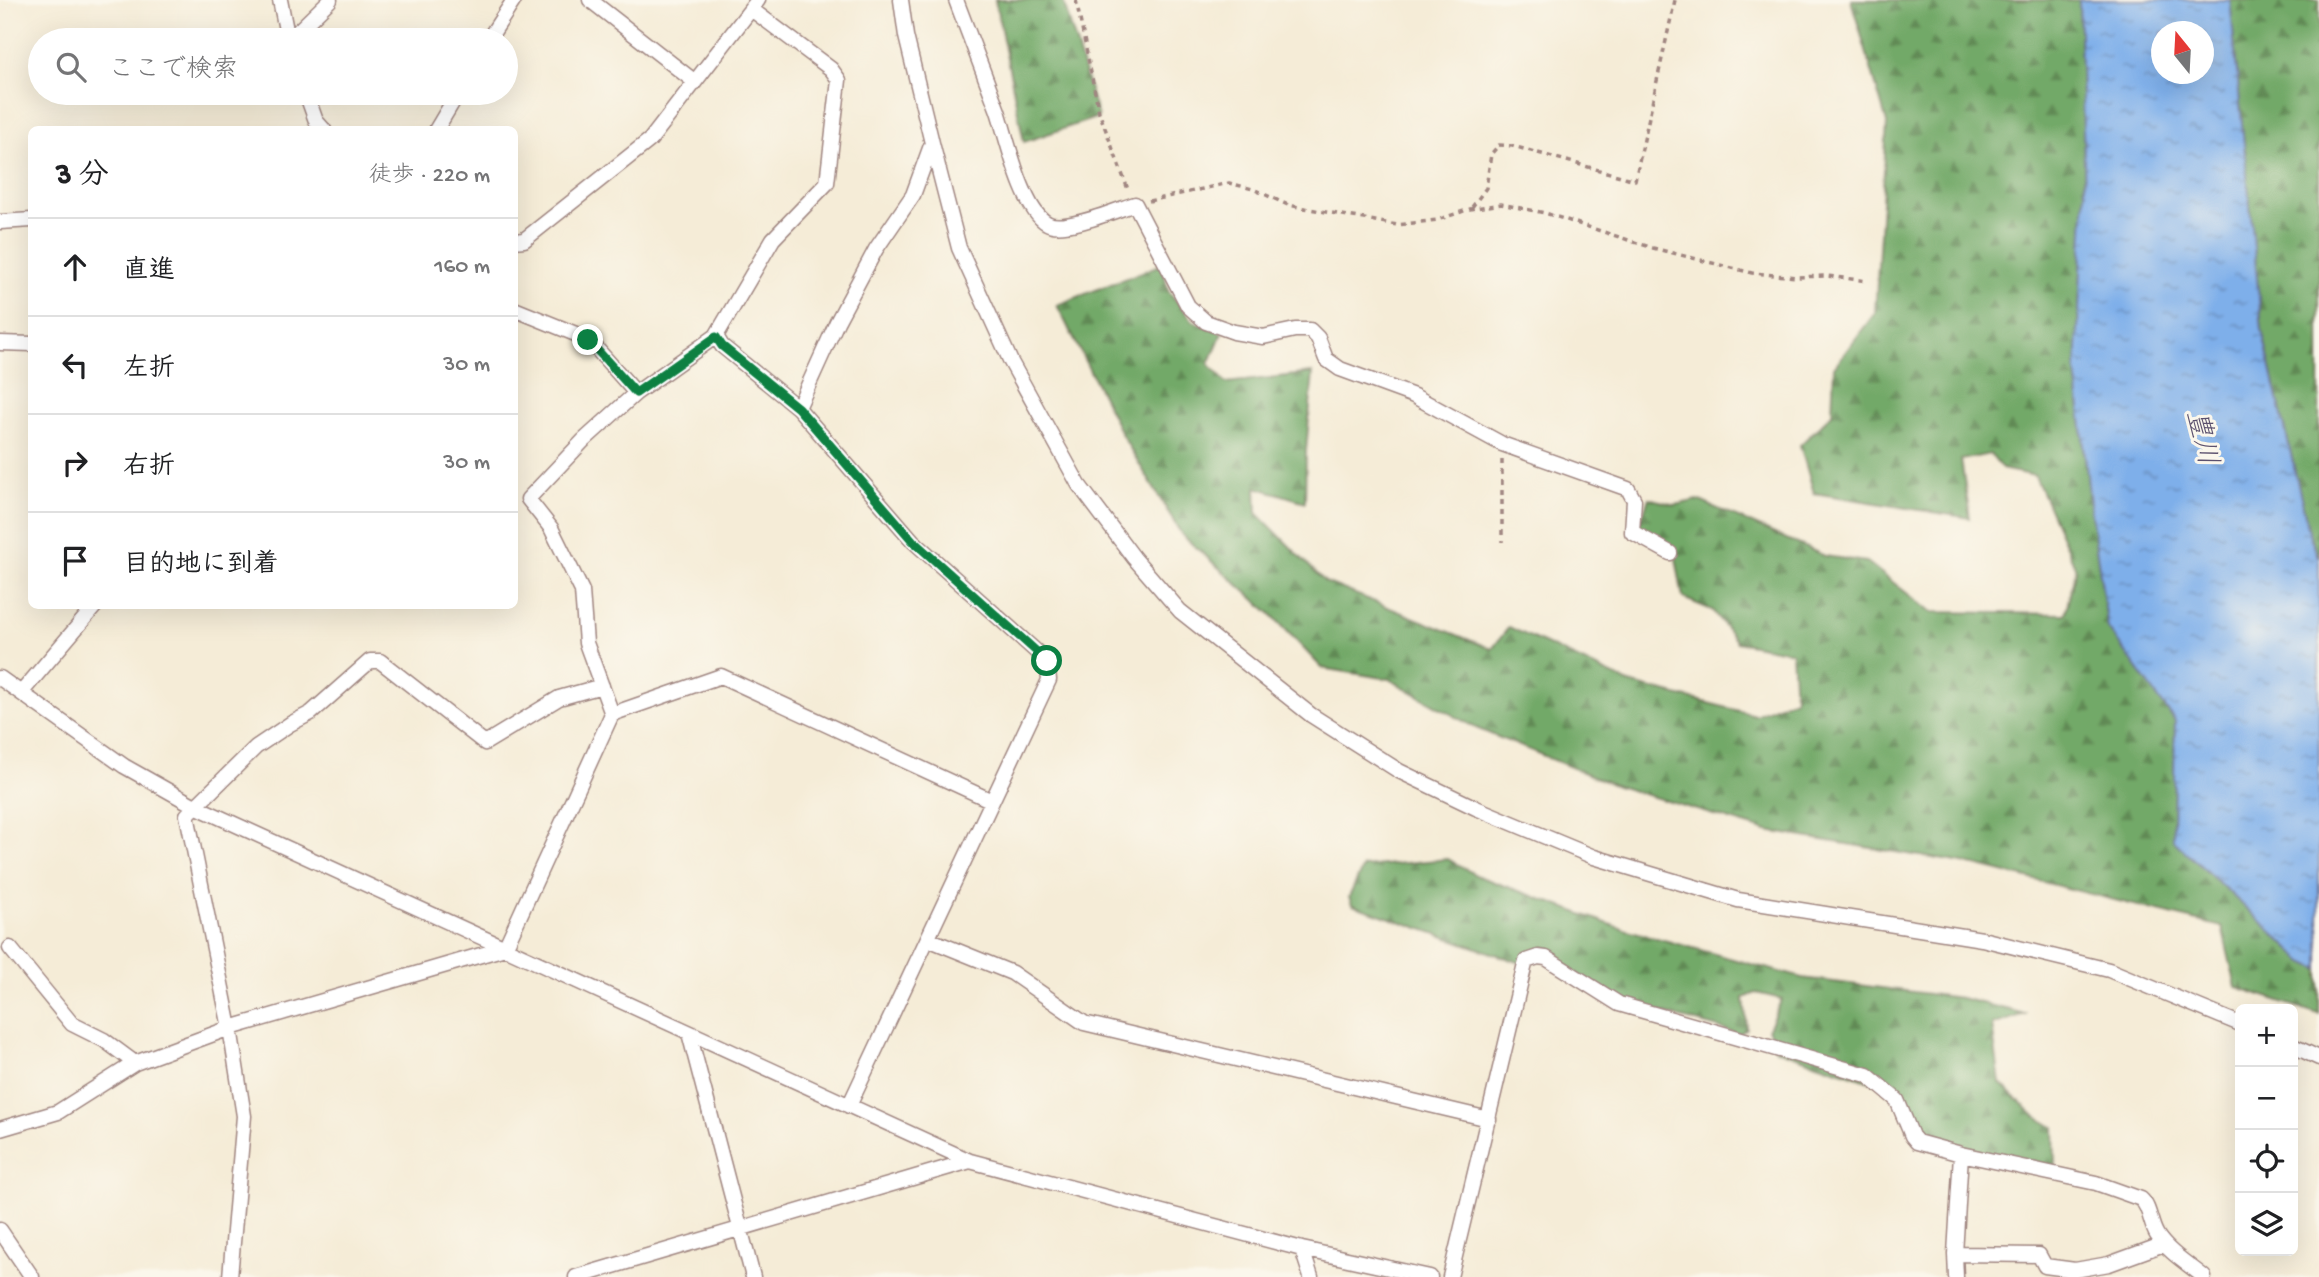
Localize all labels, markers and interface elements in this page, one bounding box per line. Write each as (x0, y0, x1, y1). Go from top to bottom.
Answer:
north arrow (2151, 21, 2214, 84)
search box (28, 28, 518, 105)
icon: search (52, 48, 90, 86)
text: ここで検索 (108, 56, 238, 87)
text: 3 分 (56, 160, 109, 195)
text: 徒歩 · 220 m (368, 163, 490, 190)
icon: ahead (56, 248, 94, 286)
text: 160 m (434, 254, 490, 281)
text: 直進 (123, 257, 175, 288)
route end (572, 324, 603, 355)
icon: left (56, 346, 94, 384)
text: 30 m (443, 352, 490, 379)
text: 左折 (123, 355, 175, 386)
water label: 豊川 (2178, 407, 2223, 469)
icon: right (56, 444, 94, 482)
text: 30 m (443, 450, 490, 477)
text: 右折 (123, 453, 175, 484)
icon: arrive (56, 542, 94, 580)
text: 目的地に到着 (123, 551, 279, 582)
route start (1031, 645, 1062, 676)
map controls (2235, 1004, 2298, 1256)
button: + (2235, 1004, 2298, 1067)
button: − (2235, 1067, 2298, 1130)
button: locate (2235, 1130, 2298, 1193)
button: layers (2235, 1193, 2298, 1256)

